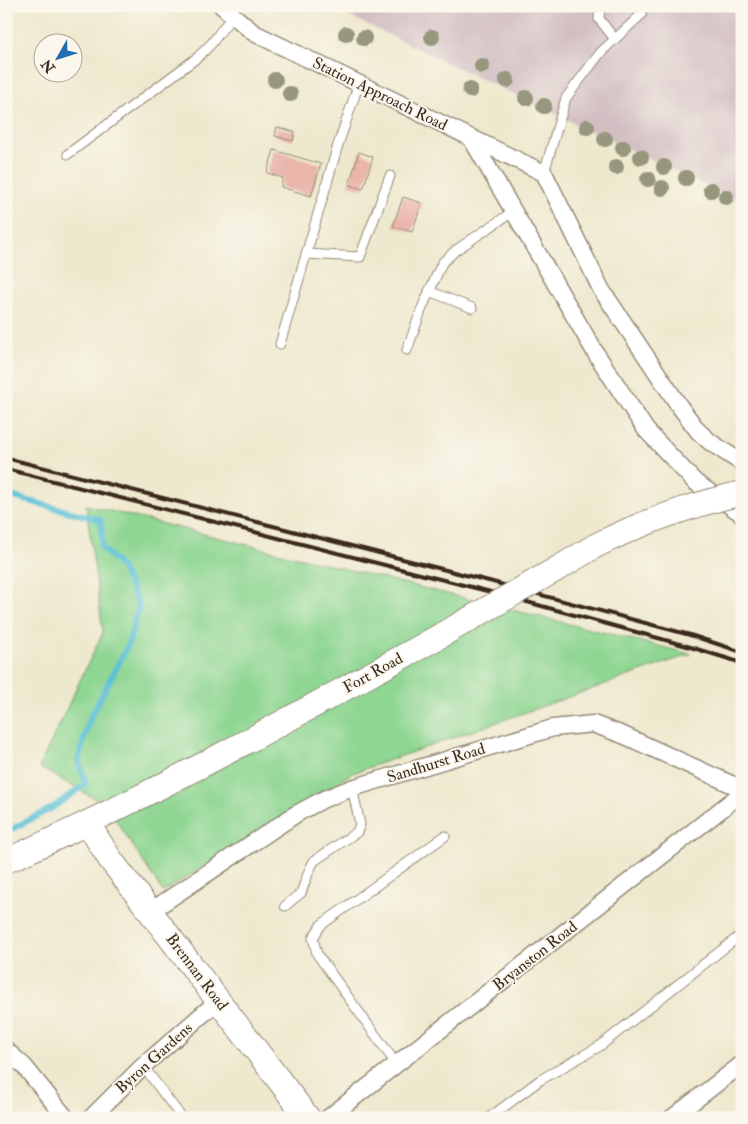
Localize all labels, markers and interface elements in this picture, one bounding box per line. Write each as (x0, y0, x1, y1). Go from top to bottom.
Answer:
north arrow (32, 32, 82, 82)
street label: Station Approach Road (309, 53, 451, 136)
text: N (37, 55, 59, 77)
street label: Fort Road (340, 648, 407, 698)
street label: Sandhurst Road (385, 739, 488, 787)
street label: Bryanston Road (489, 917, 581, 995)
street label: Brennan Road (162, 930, 232, 1015)
street label: Byron Gardens (111, 1018, 197, 1098)

